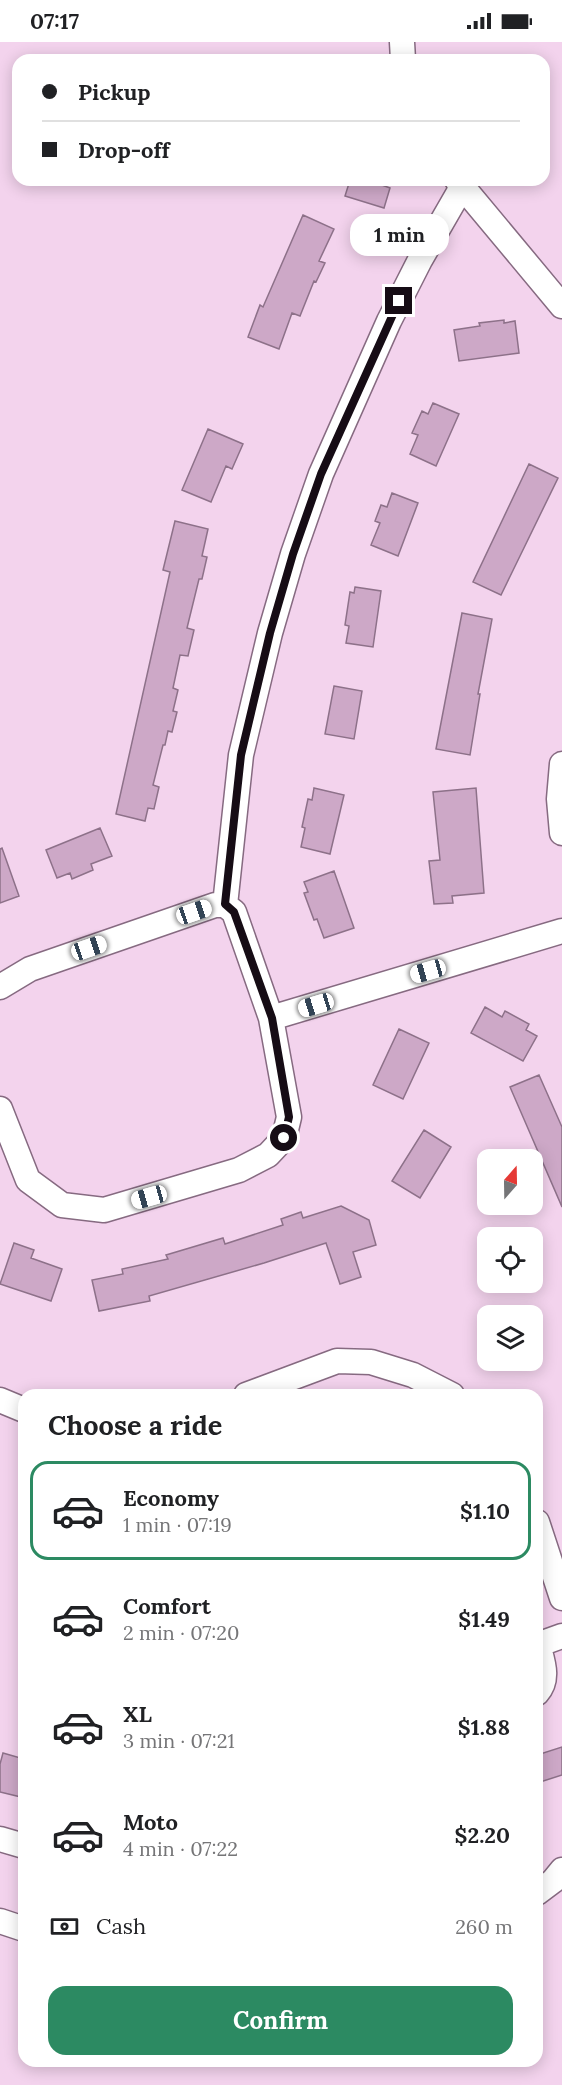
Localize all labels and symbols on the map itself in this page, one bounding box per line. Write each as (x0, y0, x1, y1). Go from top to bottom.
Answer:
callout: 1 min (350, 214, 448, 256)
route end (385, 287, 412, 314)
car (174, 898, 214, 926)
car (69, 934, 109, 962)
car (408, 957, 448, 985)
car (296, 991, 336, 1019)
route start (270, 1124, 297, 1151)
north arrow (477, 1149, 543, 1215)
car (129, 1183, 169, 1211)

